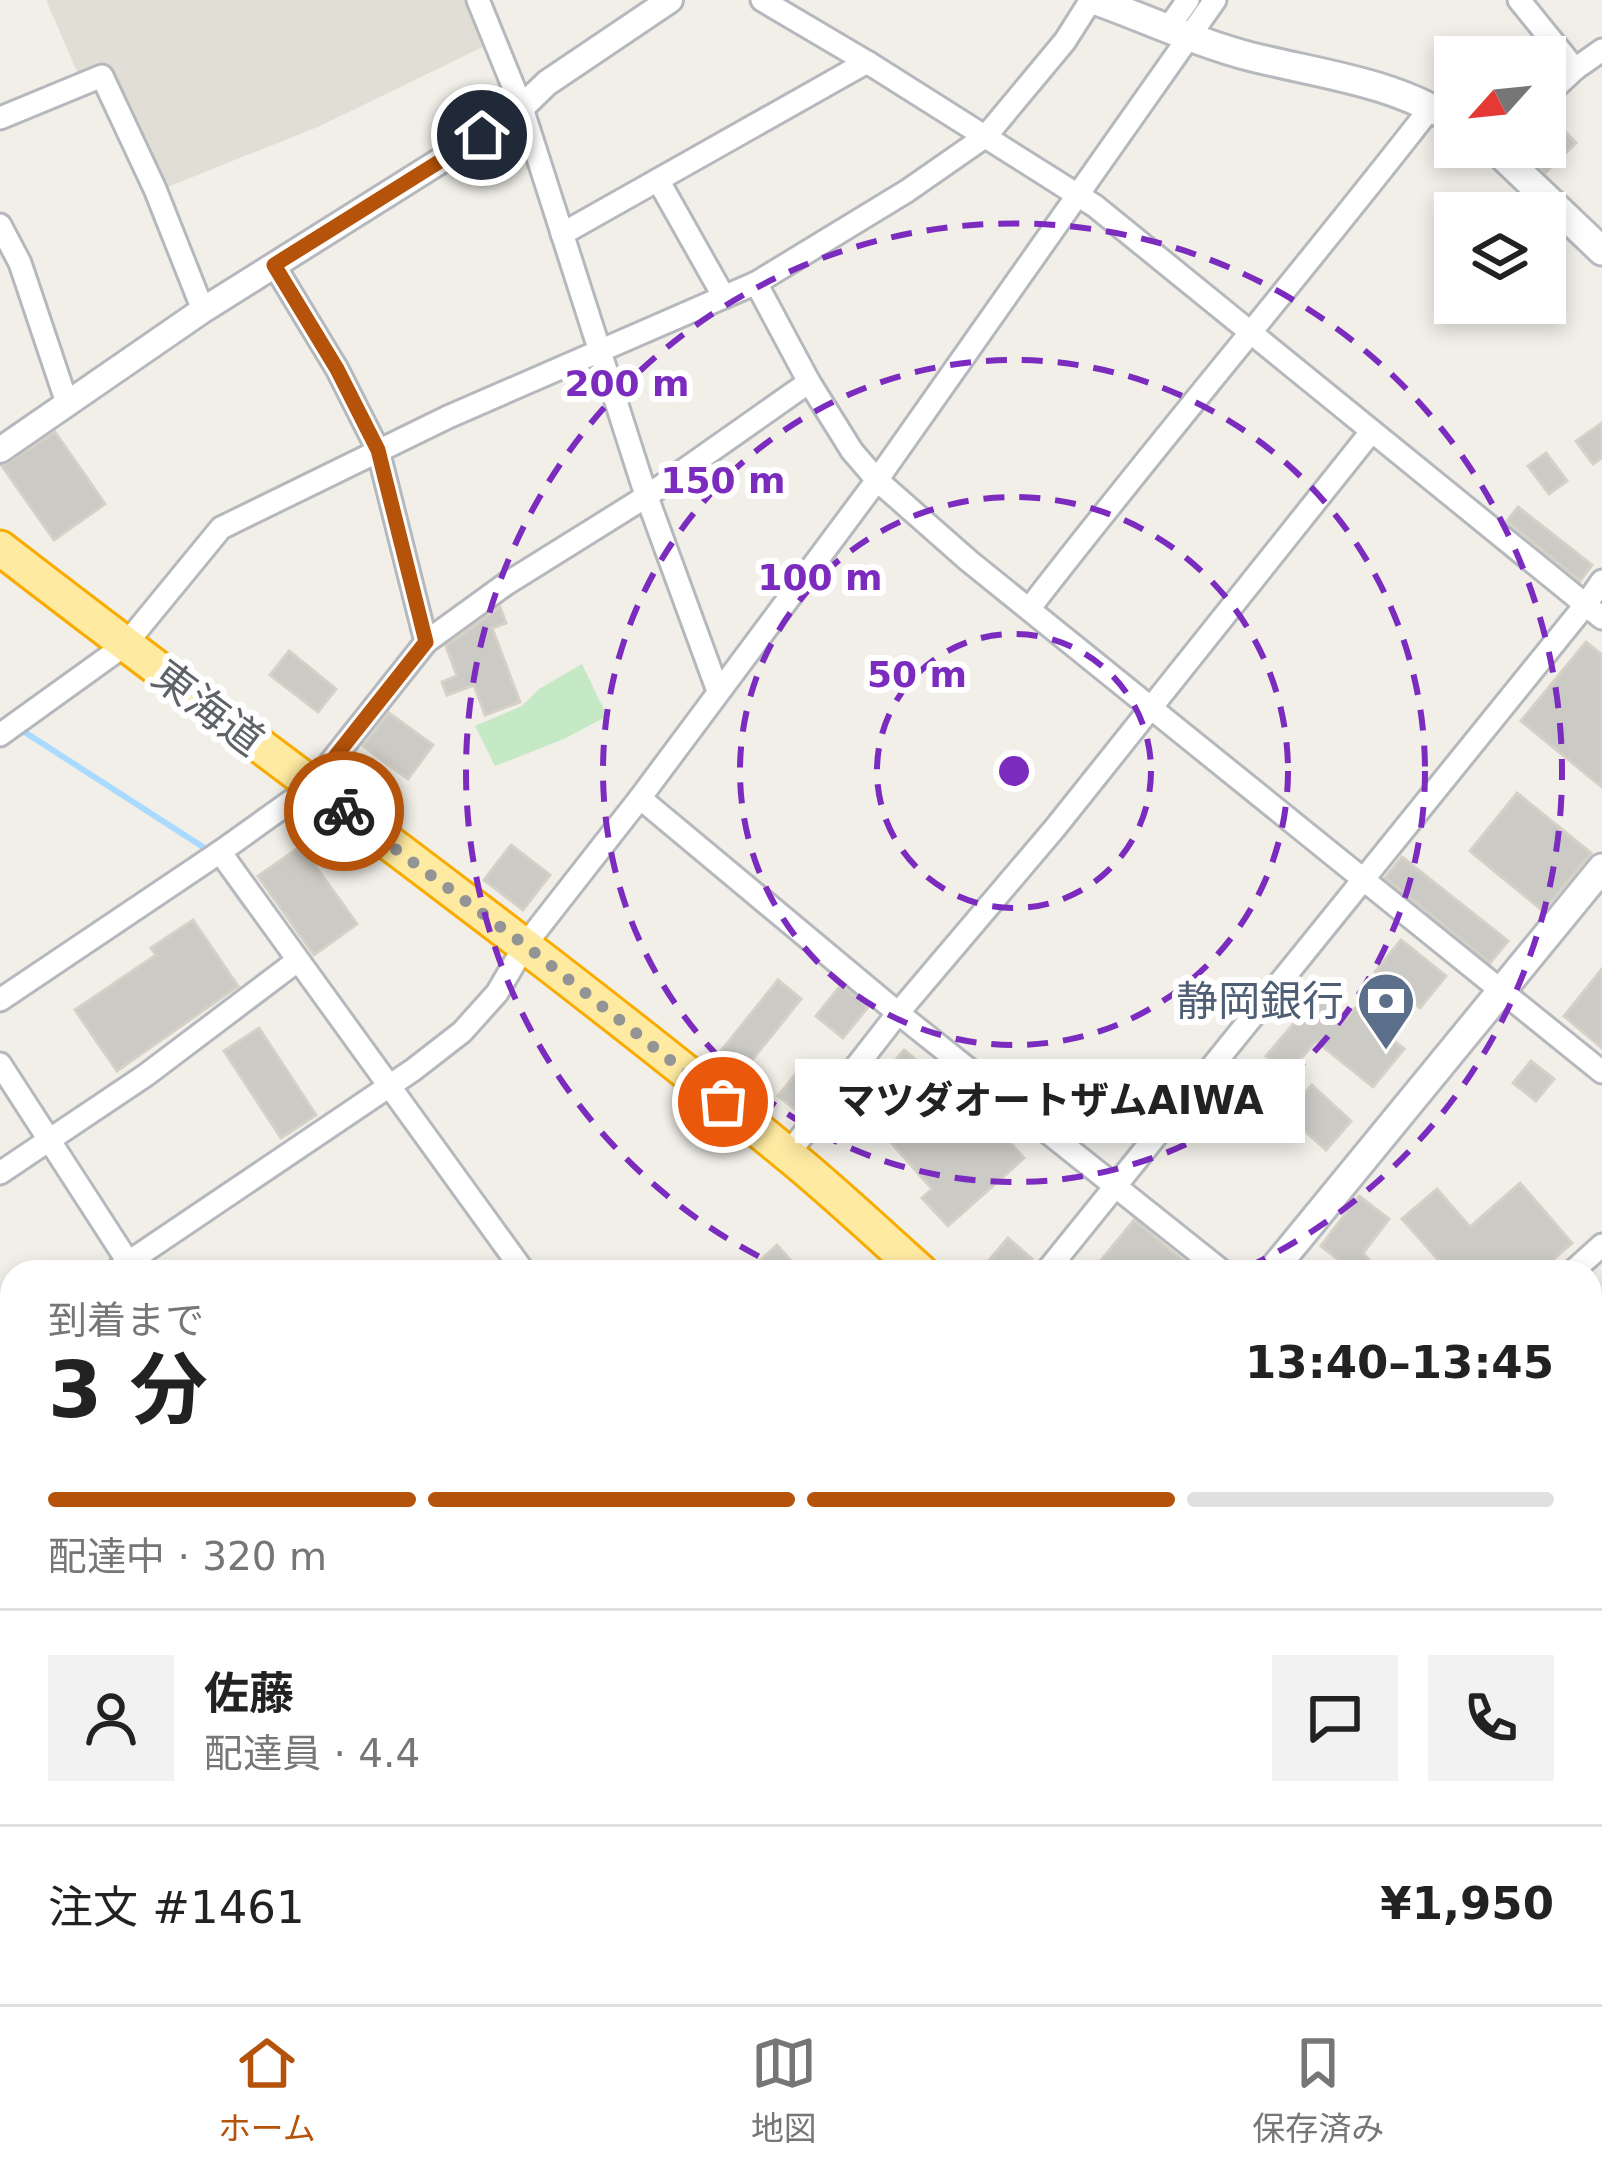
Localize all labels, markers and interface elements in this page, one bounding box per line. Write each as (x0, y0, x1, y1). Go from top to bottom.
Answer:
north arrow (1434, 36, 1566, 168)
map controls (1434, 36, 1566, 324)
pin (431, 84, 533, 186)
icon: home (449, 102, 515, 168)
button: layers (1434, 192, 1566, 324)
text: 200 m (564, 363, 690, 404)
text: 150 m (660, 460, 786, 501)
text: 100 m (757, 557, 883, 598)
street label: 東海道 (143, 651, 273, 765)
text: 50 m (867, 654, 967, 695)
centre of rings (993, 750, 1035, 792)
courier (284, 751, 404, 871)
icon: bike (311, 778, 377, 844)
bank icon: 静岡銀行 (1355, 970, 1417, 1052)
place label: 静岡銀行 (1176, 977, 1344, 1026)
pin (672, 1051, 774, 1153)
callout: マツダオートザムAIWA (795, 1060, 1305, 1144)
icon: bag (690, 1069, 756, 1135)
text: マツダオートザムAIWA (836, 1078, 1264, 1123)
text: 到着まで (48, 1298, 204, 1343)
text: 13:40–13:45 (1245, 1336, 1554, 1389)
text: 3 分 (48, 1345, 207, 1435)
text: 配達中 · 320 m (48, 1534, 327, 1579)
button: person (48, 1655, 174, 1781)
button: chat (1272, 1655, 1398, 1781)
button: phone (1428, 1655, 1554, 1781)
text: 佐藤 (204, 1667, 294, 1720)
text: 配達員 · 4.4 (204, 1731, 420, 1776)
text: ¥1,950 (1380, 1877, 1554, 1930)
text: 注文 #1461 (48, 1881, 305, 1934)
tab: ホーム (218, 2030, 316, 2150)
tab: 地図 (751, 2030, 817, 2150)
tab: 保存済み (1252, 2030, 1384, 2150)

